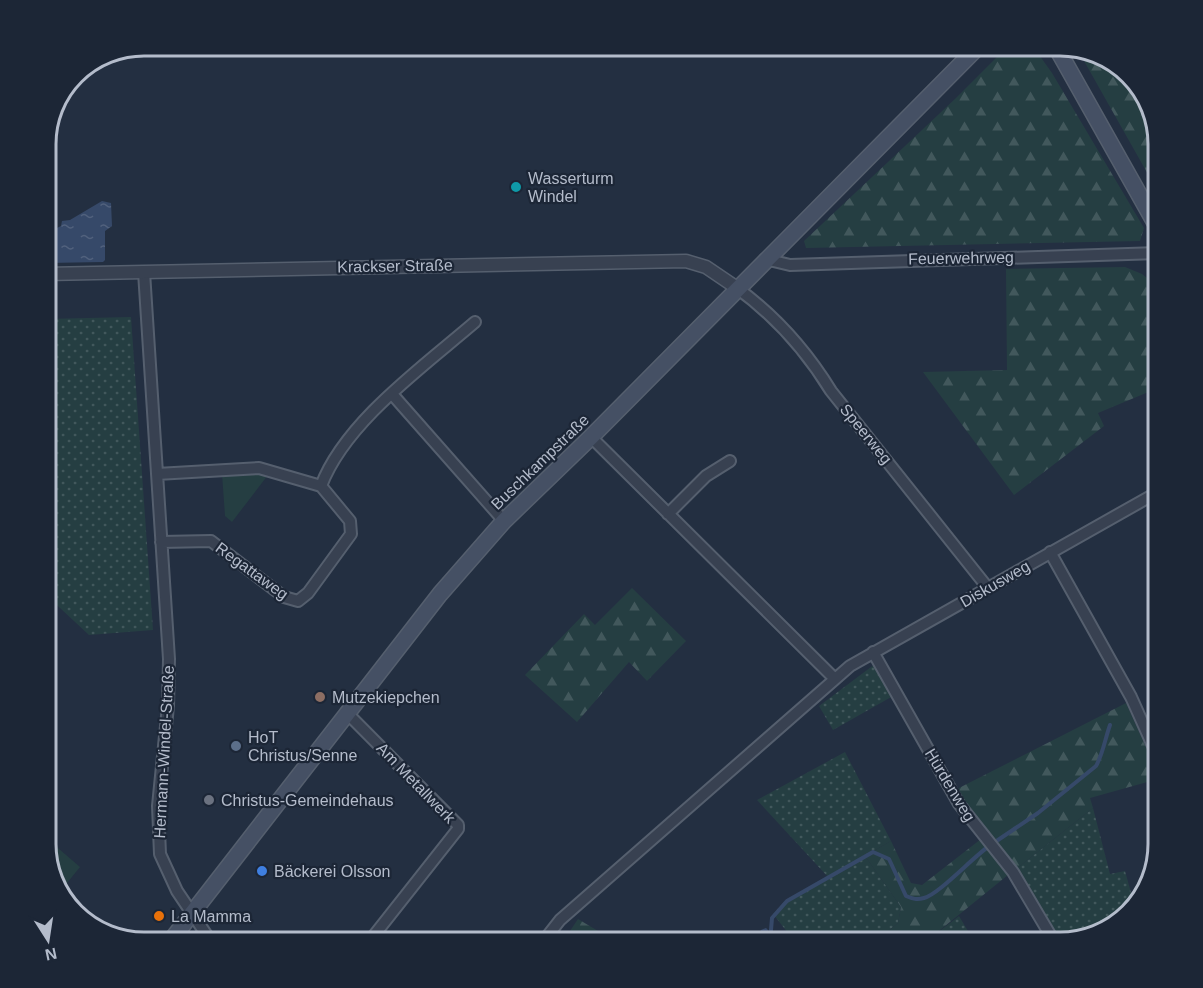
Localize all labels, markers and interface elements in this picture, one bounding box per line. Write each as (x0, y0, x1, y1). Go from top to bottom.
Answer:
place label: Wasserturm Windel (528, 170, 614, 205)
marker: Wasserturm Windel (509, 180, 523, 194)
street label: Feuerwehrweg (908, 249, 1014, 267)
street label: Krackser Straße (337, 256, 453, 276)
street label: Speerweg (837, 401, 895, 467)
street label: Buschkampstraße (488, 411, 592, 513)
street label: Regattaweg (212, 539, 292, 603)
street label: Diskusweg (957, 557, 1033, 611)
street label: Hermann-Windel-Straße (151, 665, 177, 839)
place label: Mutzekiepchen (332, 689, 440, 706)
marker: Mutzekiepchen (313, 690, 327, 704)
place label: HoT Christus/Senne (248, 729, 357, 764)
marker: HoT Christus/Senne (229, 739, 243, 753)
street label: Am Metallwerk (373, 739, 459, 827)
street label: Hürdenweg (922, 746, 978, 824)
place label: Christus-Gemeindehaus (221, 792, 394, 809)
marker: Christus-Gemeindehaus (202, 793, 216, 807)
place label: Bäckerei Olsson (274, 863, 391, 880)
marker: Bäckerei Olsson (255, 864, 269, 878)
place label: La Mamma (171, 908, 251, 925)
marker: La Mamma (152, 909, 166, 923)
north arrow (18, 910, 78, 970)
text: N (44, 945, 58, 964)

